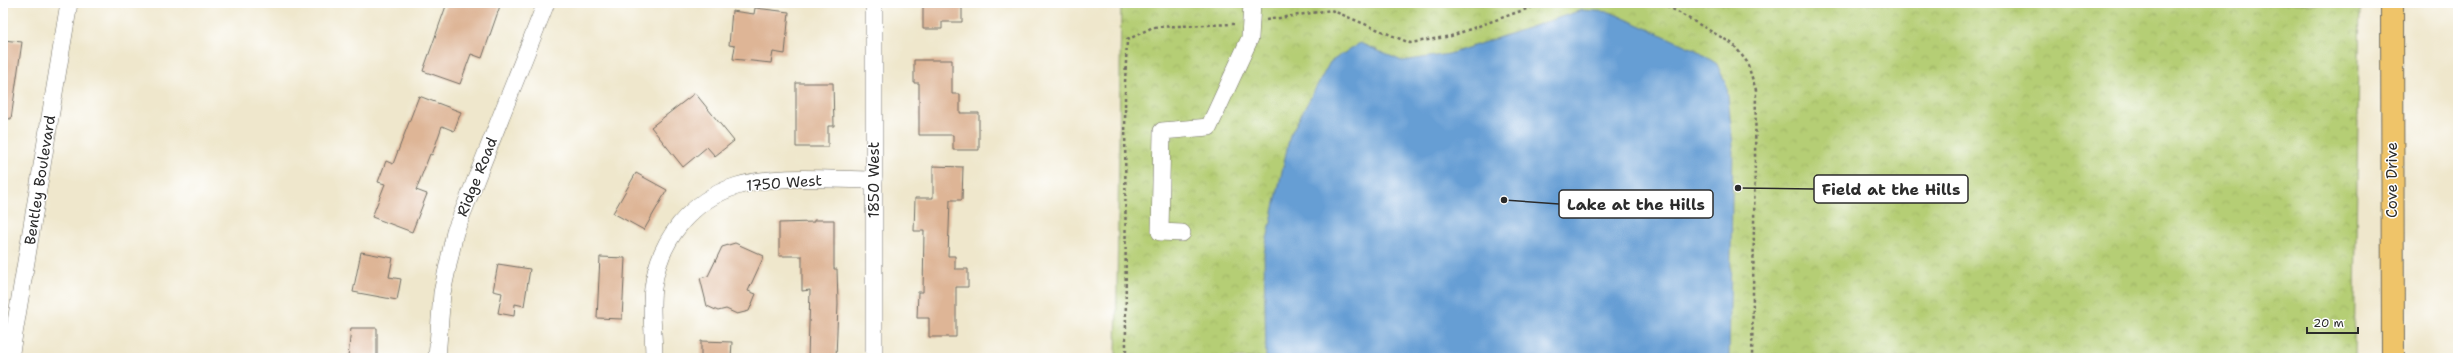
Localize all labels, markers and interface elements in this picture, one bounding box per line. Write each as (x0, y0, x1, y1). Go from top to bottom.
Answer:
street label: Bentley Boulevard (20, 113, 60, 246)
street label: Ridge Road (452, 134, 502, 220)
street label: 1850 West (864, 142, 884, 218)
street label: Cove Drive (2382, 142, 2402, 218)
street label: 1750 West (745, 170, 823, 196)
callout: Field at the Hills (1814, 175, 1968, 203)
text: Field at the Hills (1822, 179, 1960, 200)
callout: Lake at the Hills (1559, 190, 1713, 218)
text: Lake at the Hills (1567, 194, 1705, 215)
scale bar (2307, 309, 2358, 335)
text: 20 m (2313, 315, 2344, 331)

